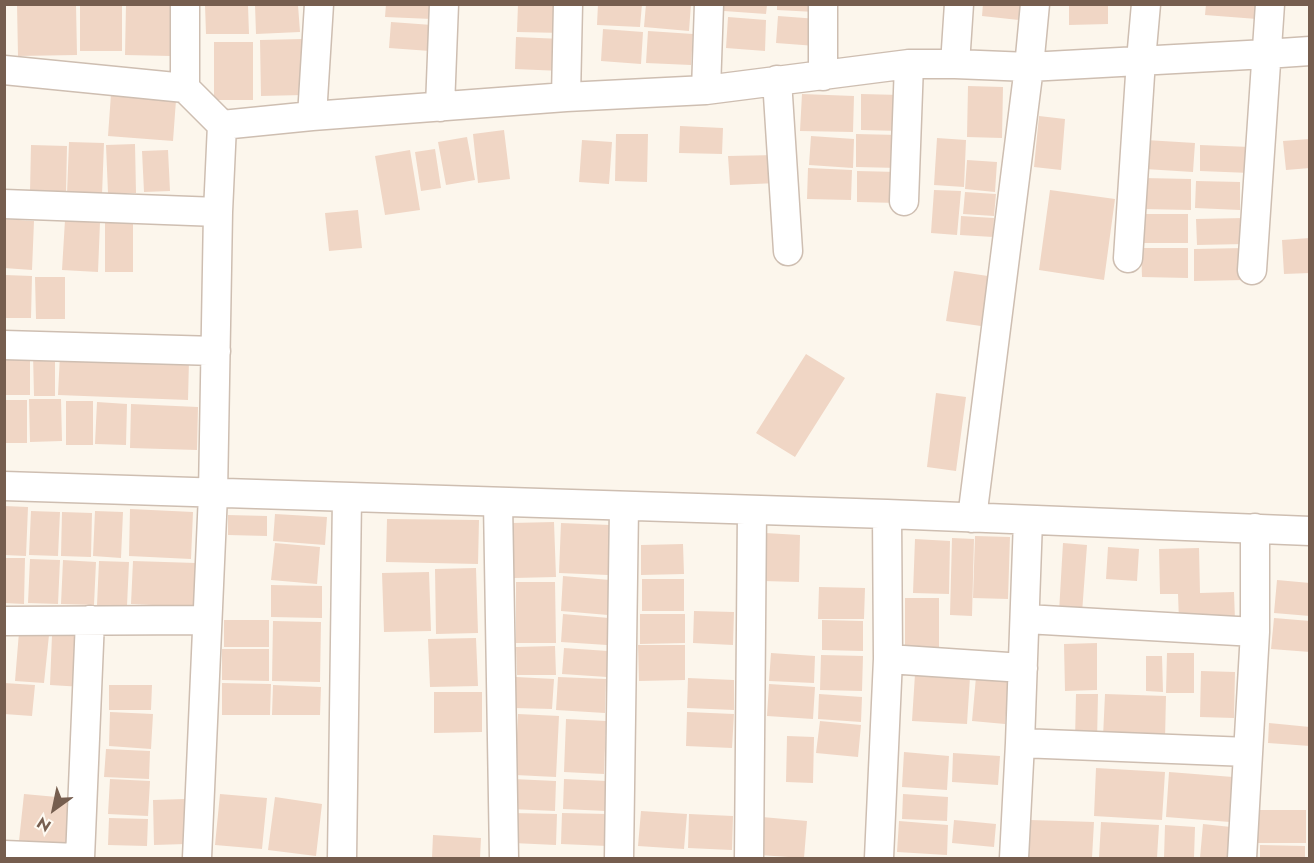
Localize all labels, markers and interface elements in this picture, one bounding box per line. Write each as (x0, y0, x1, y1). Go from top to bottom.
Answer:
north arrow (24, 779, 84, 839)
text: N (32, 811, 56, 838)

